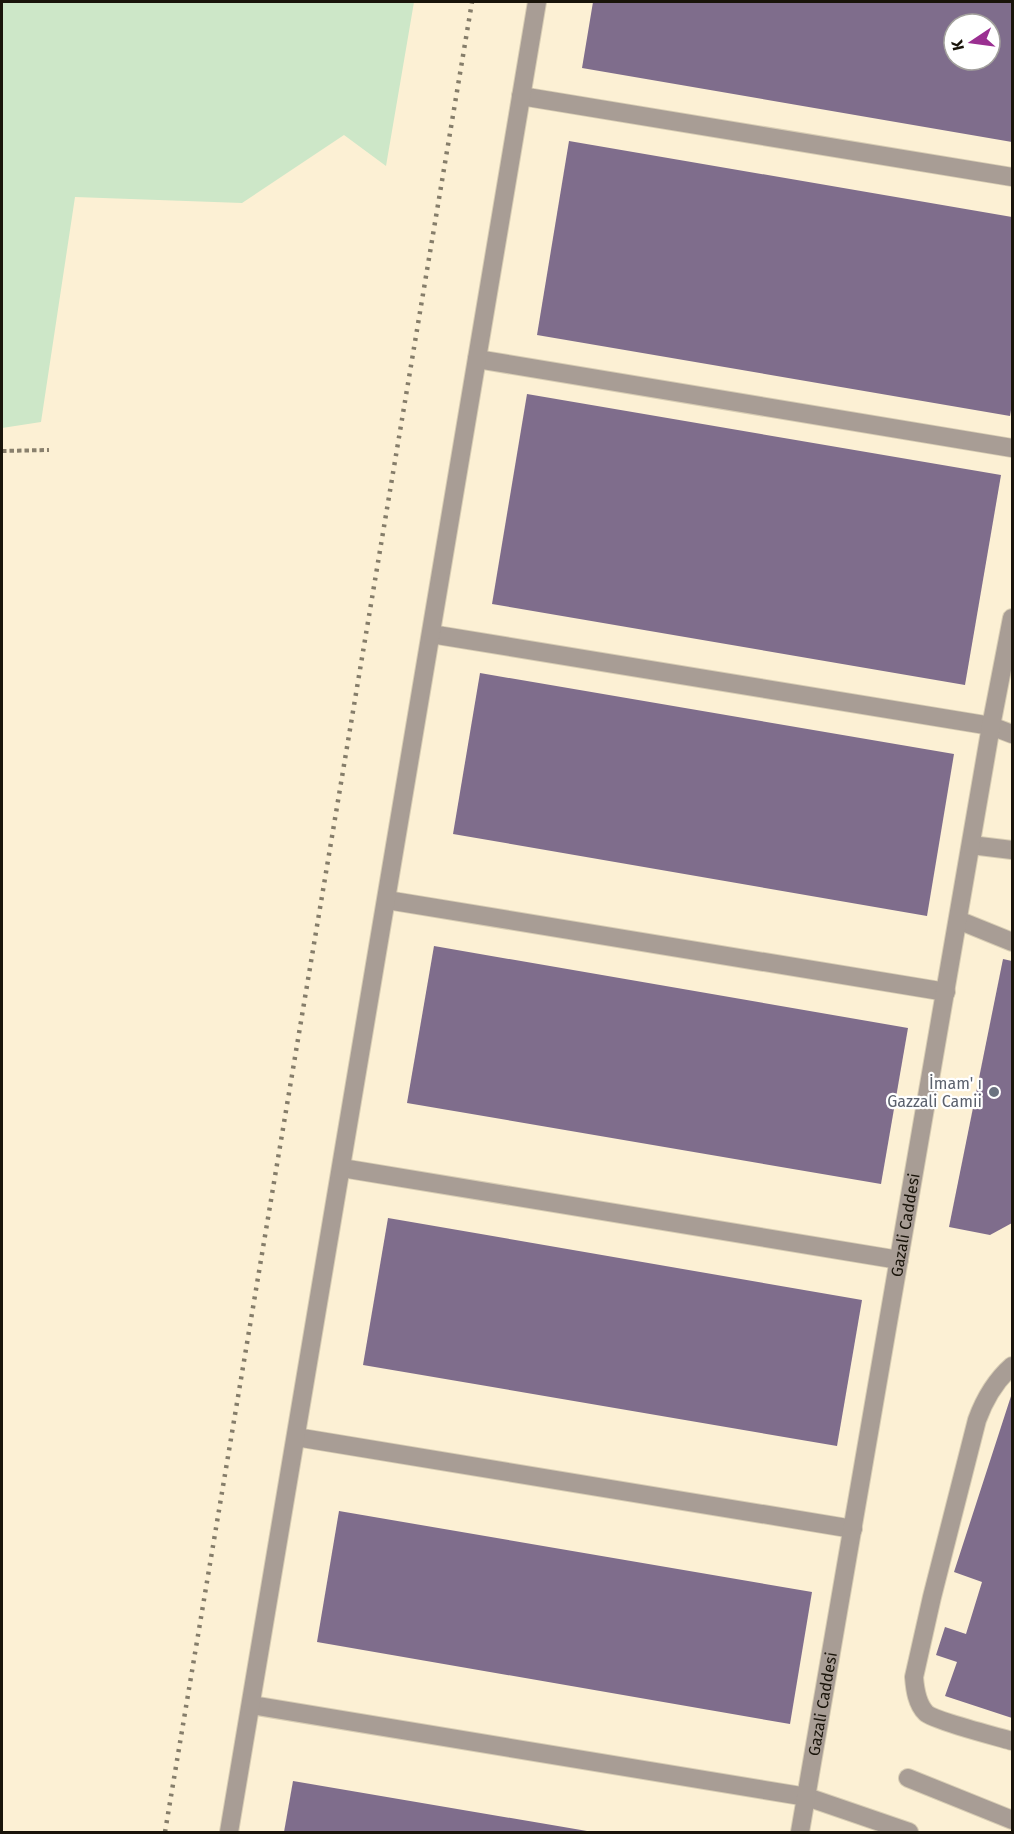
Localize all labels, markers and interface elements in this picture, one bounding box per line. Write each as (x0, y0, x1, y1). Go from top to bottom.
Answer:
north arrow (942, 12, 1002, 72)
text: K (947, 37, 968, 52)
place label: İmam' ı Gazzali Camii (887, 1073, 982, 1111)
marker: İmam' ı Gazzali Camii (987, 1085, 1001, 1099)
street label: Gazali Caddesi (887, 1172, 924, 1278)
street label: Gazali Caddesi (804, 1651, 841, 1757)

